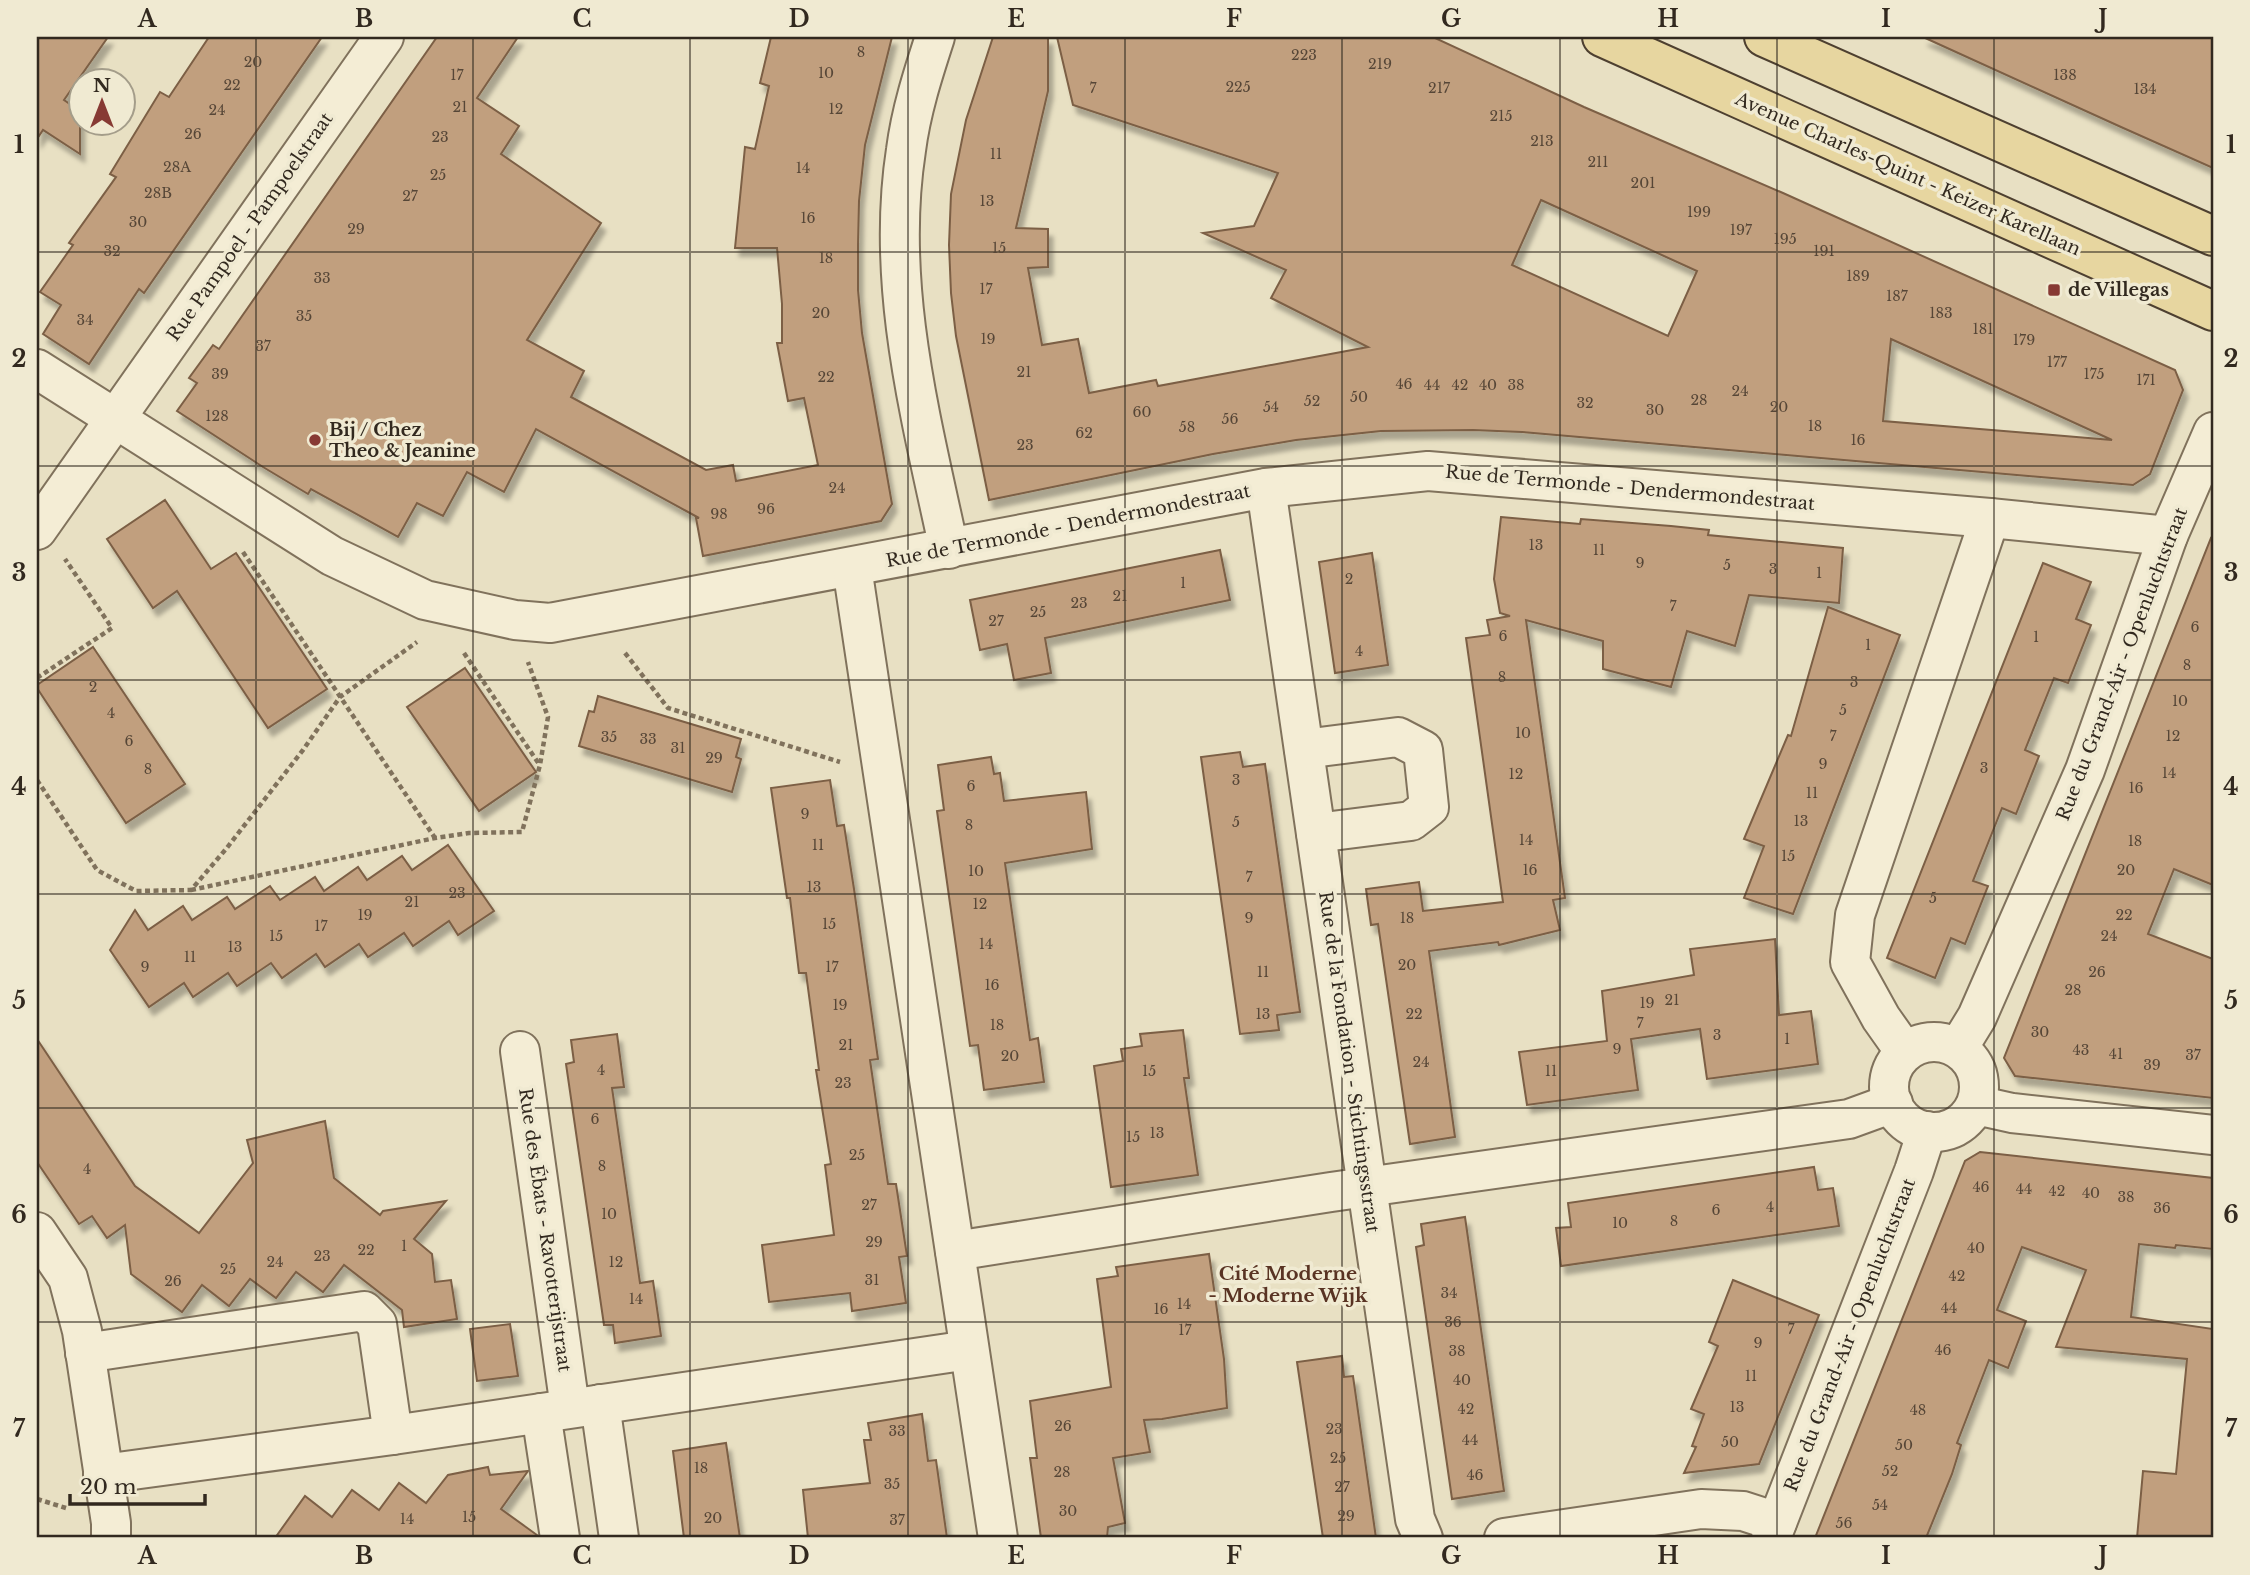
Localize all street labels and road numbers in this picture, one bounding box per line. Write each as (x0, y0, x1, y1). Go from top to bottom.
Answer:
street label: Avenue Charles-Quint - Keizer Karellaan (1731, 87, 2084, 260)
street label: Rue Pampoel - Pampoelstraat (162, 108, 338, 345)
street label: Rue de Termonde - Dendermondestraat (1444, 461, 1816, 515)
street label: Rue de Termonde - Dendermondestraat (884, 480, 1252, 572)
street label: Rue du Grand-Air - Openluchtstraat (2052, 504, 2192, 824)
street label: Rue de la Fondation - Stichtingsstraat (1314, 890, 1384, 1234)
street label: Rue des Ébats - Ravotterijstraat (514, 1086, 577, 1374)
street label: Rue du Grand-Air - Openluchtstraat (1780, 1175, 1920, 1495)

